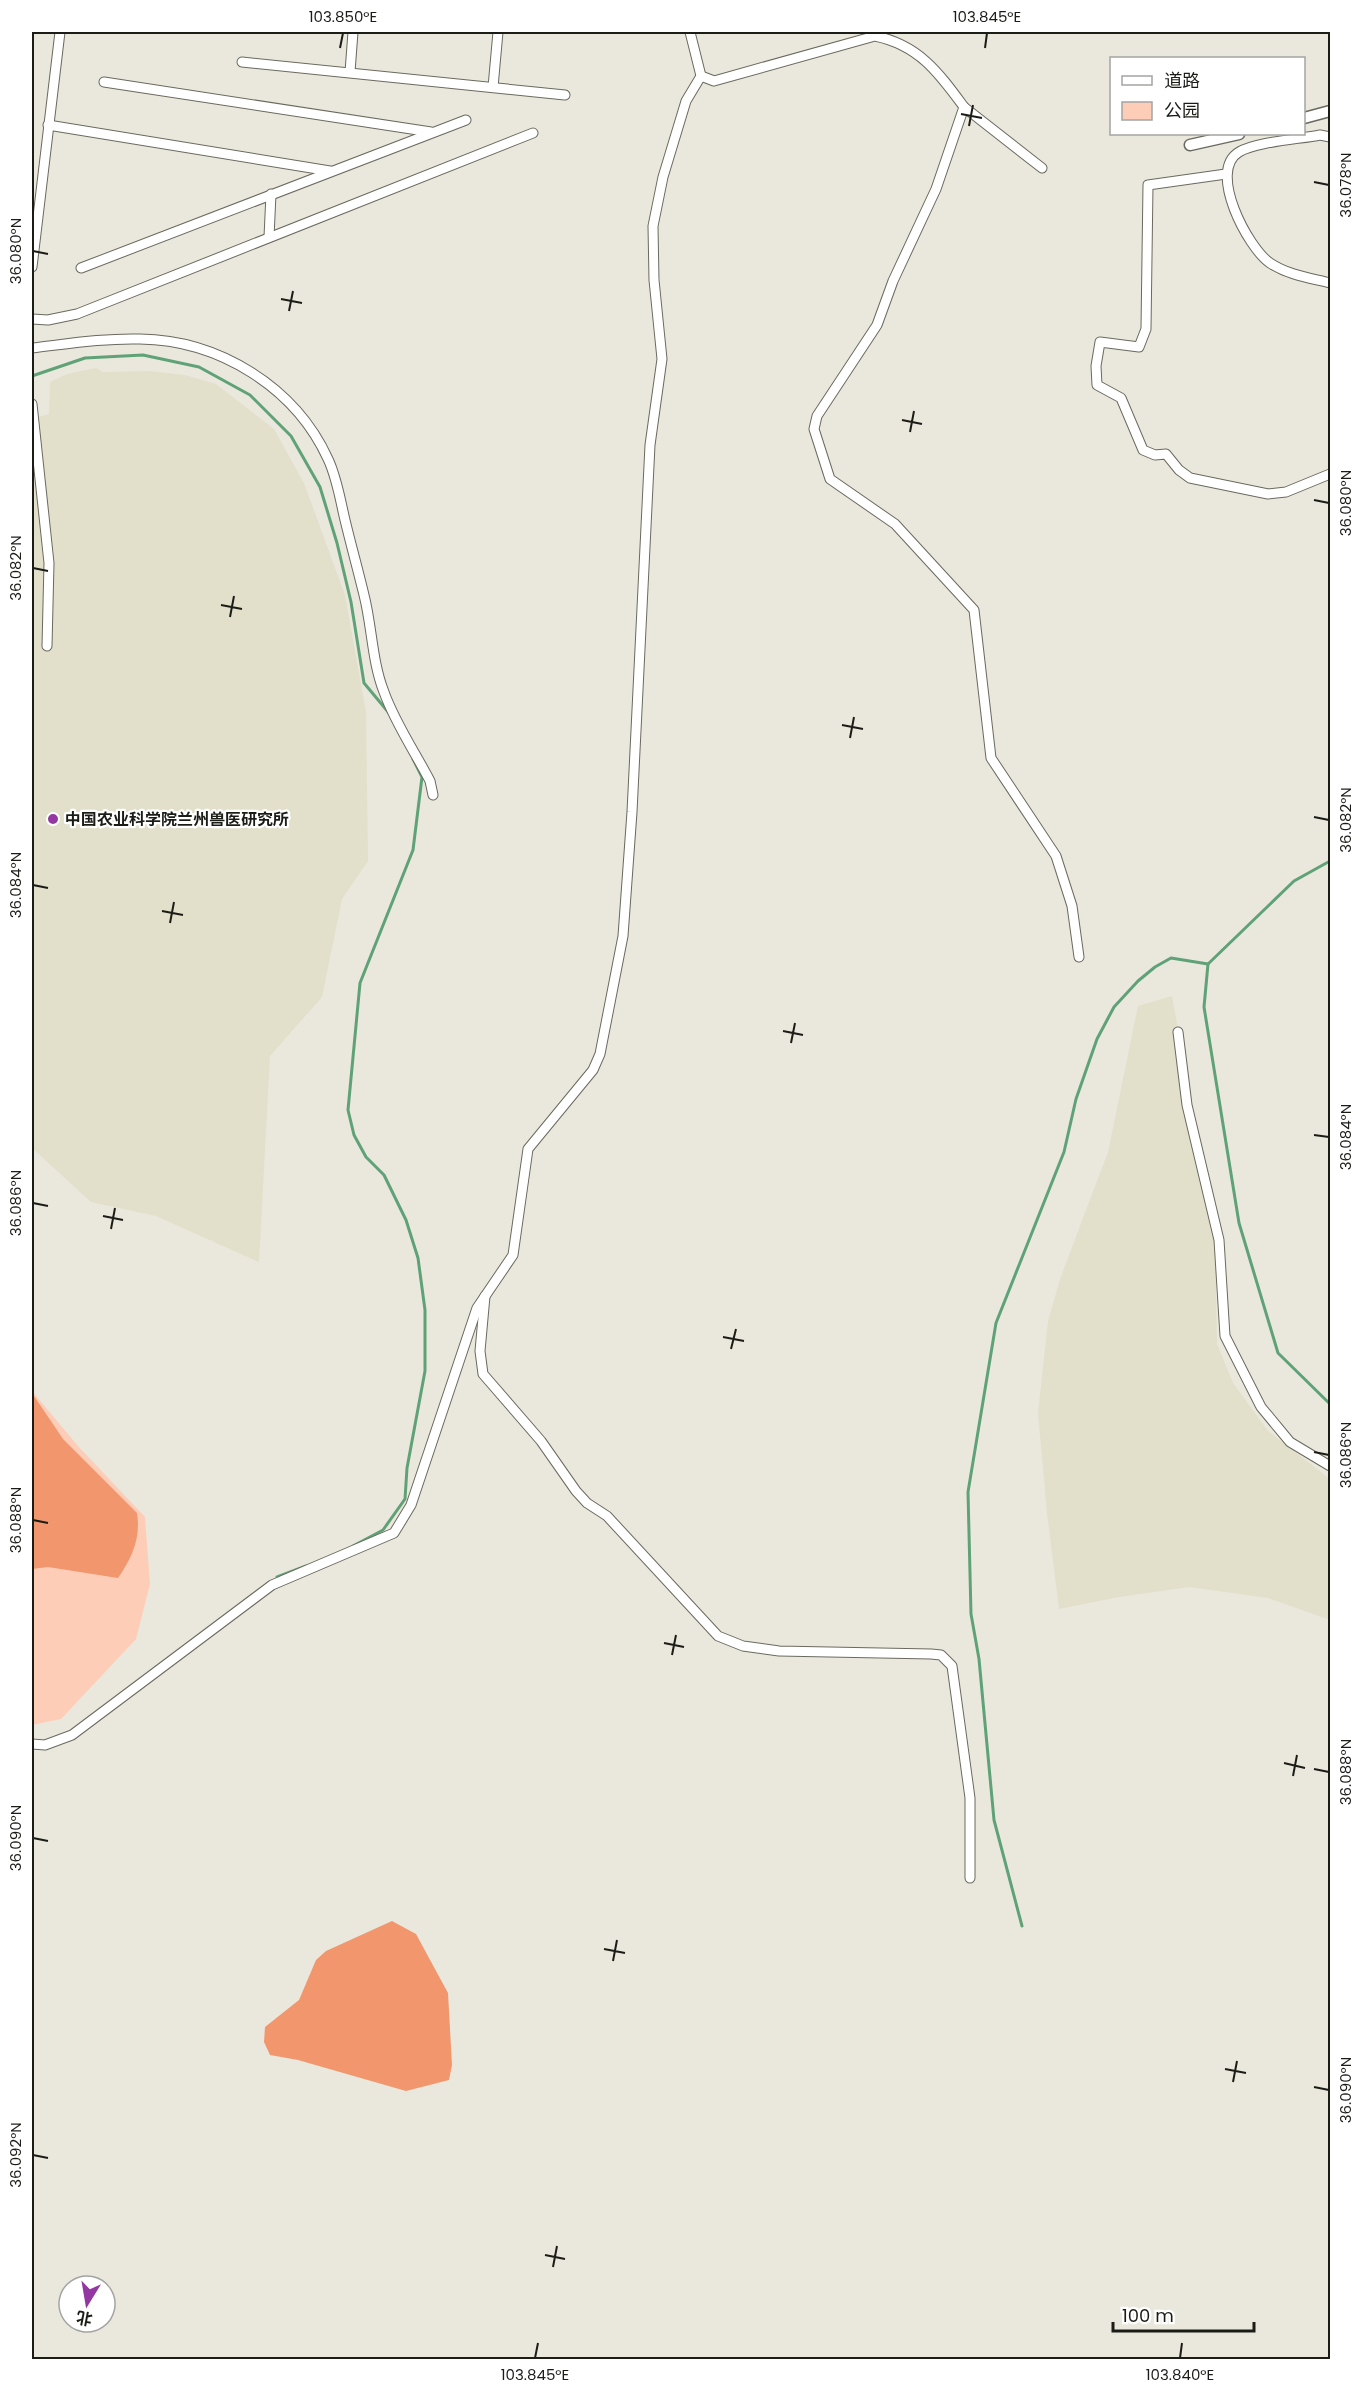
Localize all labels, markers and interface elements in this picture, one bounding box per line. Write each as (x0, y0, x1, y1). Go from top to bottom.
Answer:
text: 103.850°E (309, 6, 377, 27)
text: 103.845°E (953, 6, 1021, 27)
legend (1110, 57, 1305, 135)
text: 道路 (1164, 68, 1200, 93)
text: 公园 (1164, 98, 1200, 123)
text: 36.078°N (1335, 152, 1356, 218)
text: 36.080°N (5, 218, 26, 284)
text: 36.080°N (1335, 470, 1356, 536)
text: 36.082°N (5, 535, 26, 601)
text: 36.082°N (1335, 787, 1356, 853)
place label: 中国农业科学院兰州兽医研究所 (65, 808, 289, 831)
marker: 中国农业科学院兰州兽医研究所 (46, 812, 60, 826)
text: 36.084°N (5, 852, 26, 918)
text: 36.084°N (1335, 1104, 1356, 1170)
text: 36.086°N (5, 1170, 26, 1236)
text: 36.086°N (1335, 1422, 1356, 1488)
text: 36.088°N (5, 1487, 26, 1553)
text: 36.088°N (1335, 1739, 1356, 1805)
text: 36.090°N (5, 1805, 26, 1871)
text: 36.090°N (1335, 2057, 1356, 2123)
text: 36.092°N (5, 2122, 26, 2188)
north arrow (57, 2274, 117, 2334)
scale bar (1113, 2295, 1254, 2333)
text: 100 m (1122, 2303, 1174, 2328)
text: 北 (74, 2305, 94, 2331)
text: 103.845°E (501, 2364, 569, 2385)
text: 103.840°E (1146, 2364, 1214, 2385)

